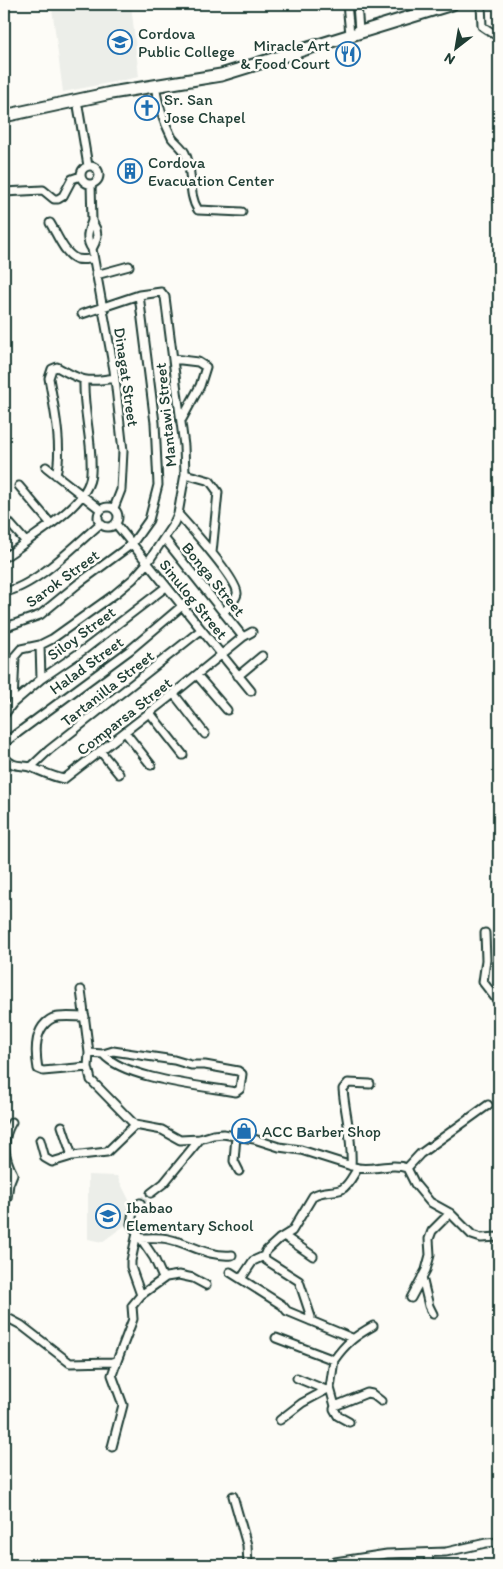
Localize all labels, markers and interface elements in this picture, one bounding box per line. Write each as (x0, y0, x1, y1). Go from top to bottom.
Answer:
north arrow (430, 22, 480, 72)
place label: Cordova Public College (138, 24, 235, 61)
school or university icon: Cordova Public College (107, 29, 133, 55)
place label: Miracle Art & Food Court (240, 36, 330, 73)
restaurant icon: Miracle Art & Food Court (335, 41, 361, 67)
text: N (441, 49, 458, 68)
place label: Sr. San Jose Chapel (164, 90, 246, 127)
church icon: Sr. San Jose Chapel (134, 95, 160, 121)
place label: Cordova Evacuation Center (148, 153, 275, 190)
building icon: Cordova Evacuation Center (117, 158, 143, 184)
street label: Dinagat Street (110, 326, 143, 428)
street label: Mantawi Street (151, 362, 180, 468)
street label: Bonga Street (178, 538, 249, 620)
street label: Sarok Street (22, 545, 103, 611)
street label: Sinulog Street (156, 555, 232, 643)
street label: Siloy Street (44, 602, 119, 664)
street label: Halad Street (46, 632, 127, 699)
street label: Tartanilla Street (57, 646, 158, 731)
street label: Comparsa Street (73, 673, 176, 759)
shop icon: ACC Barber Shop (231, 1118, 257, 1144)
place label: ACC Barber Shop (262, 1122, 381, 1141)
place label: Ibabao Elementary School (126, 1198, 254, 1235)
school or university icon: Ibabao Elementary School (95, 1203, 121, 1229)

